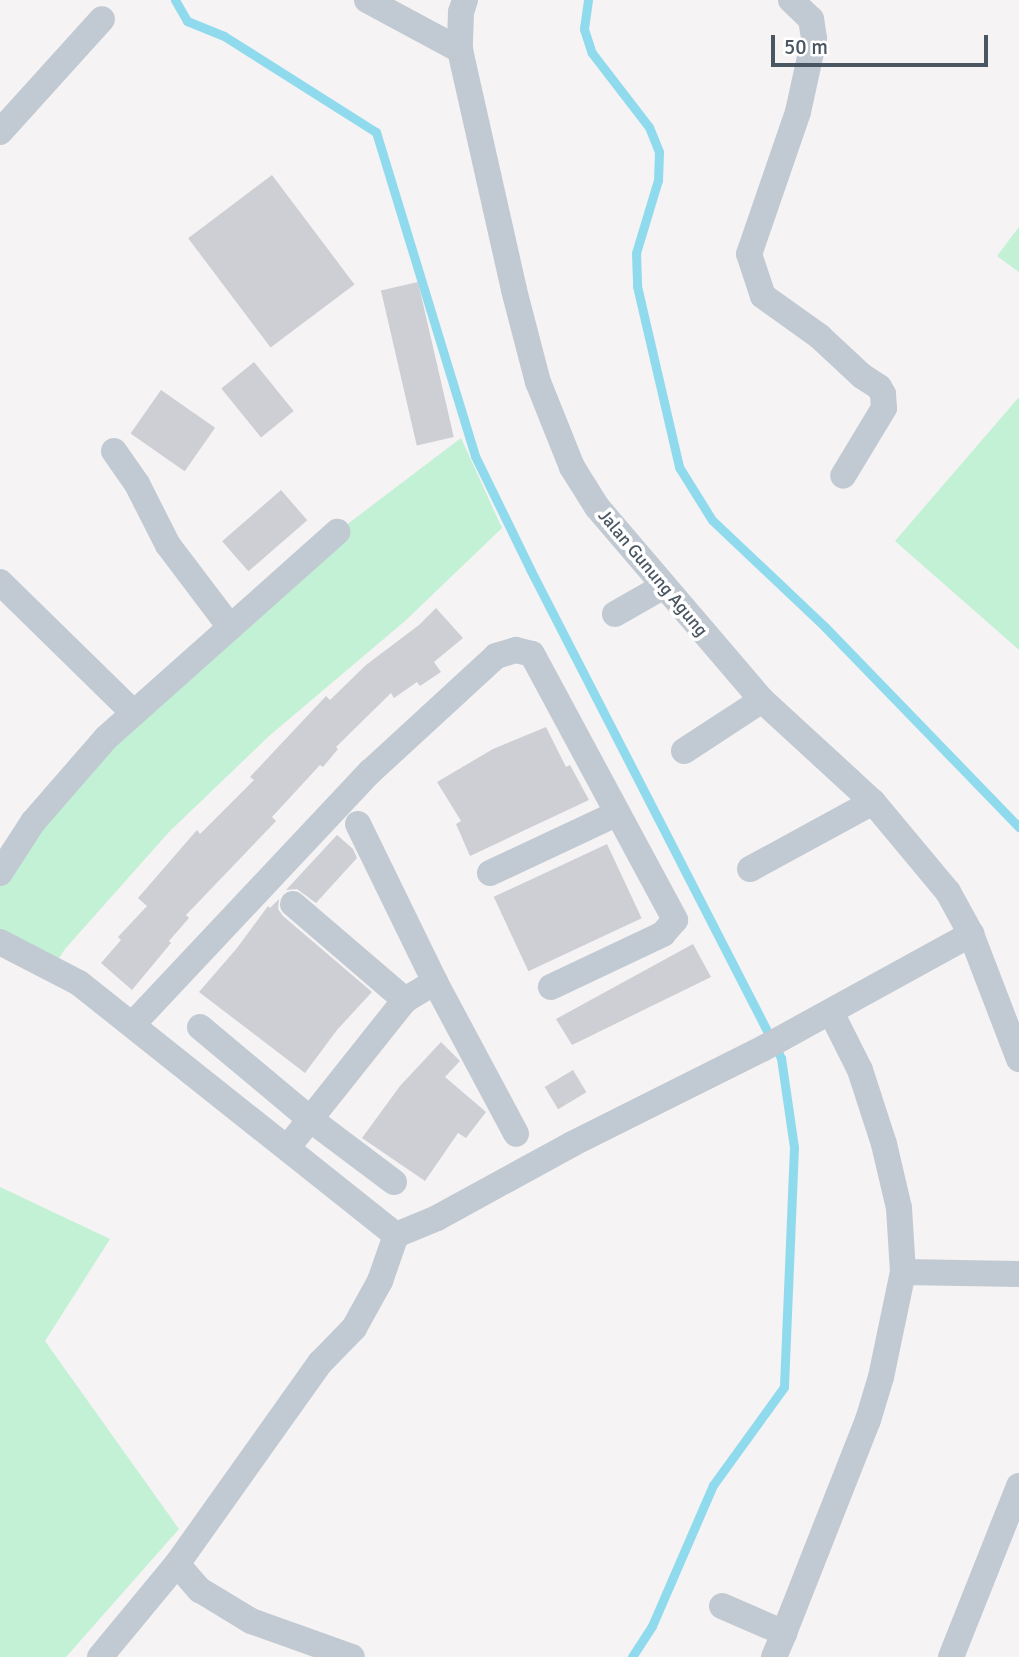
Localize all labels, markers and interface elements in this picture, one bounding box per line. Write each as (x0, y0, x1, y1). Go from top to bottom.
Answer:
scale bar (774, 21, 991, 65)
text: 50 m (784, 34, 828, 60)
street label: Jalan Gunung Agung (594, 505, 712, 641)

